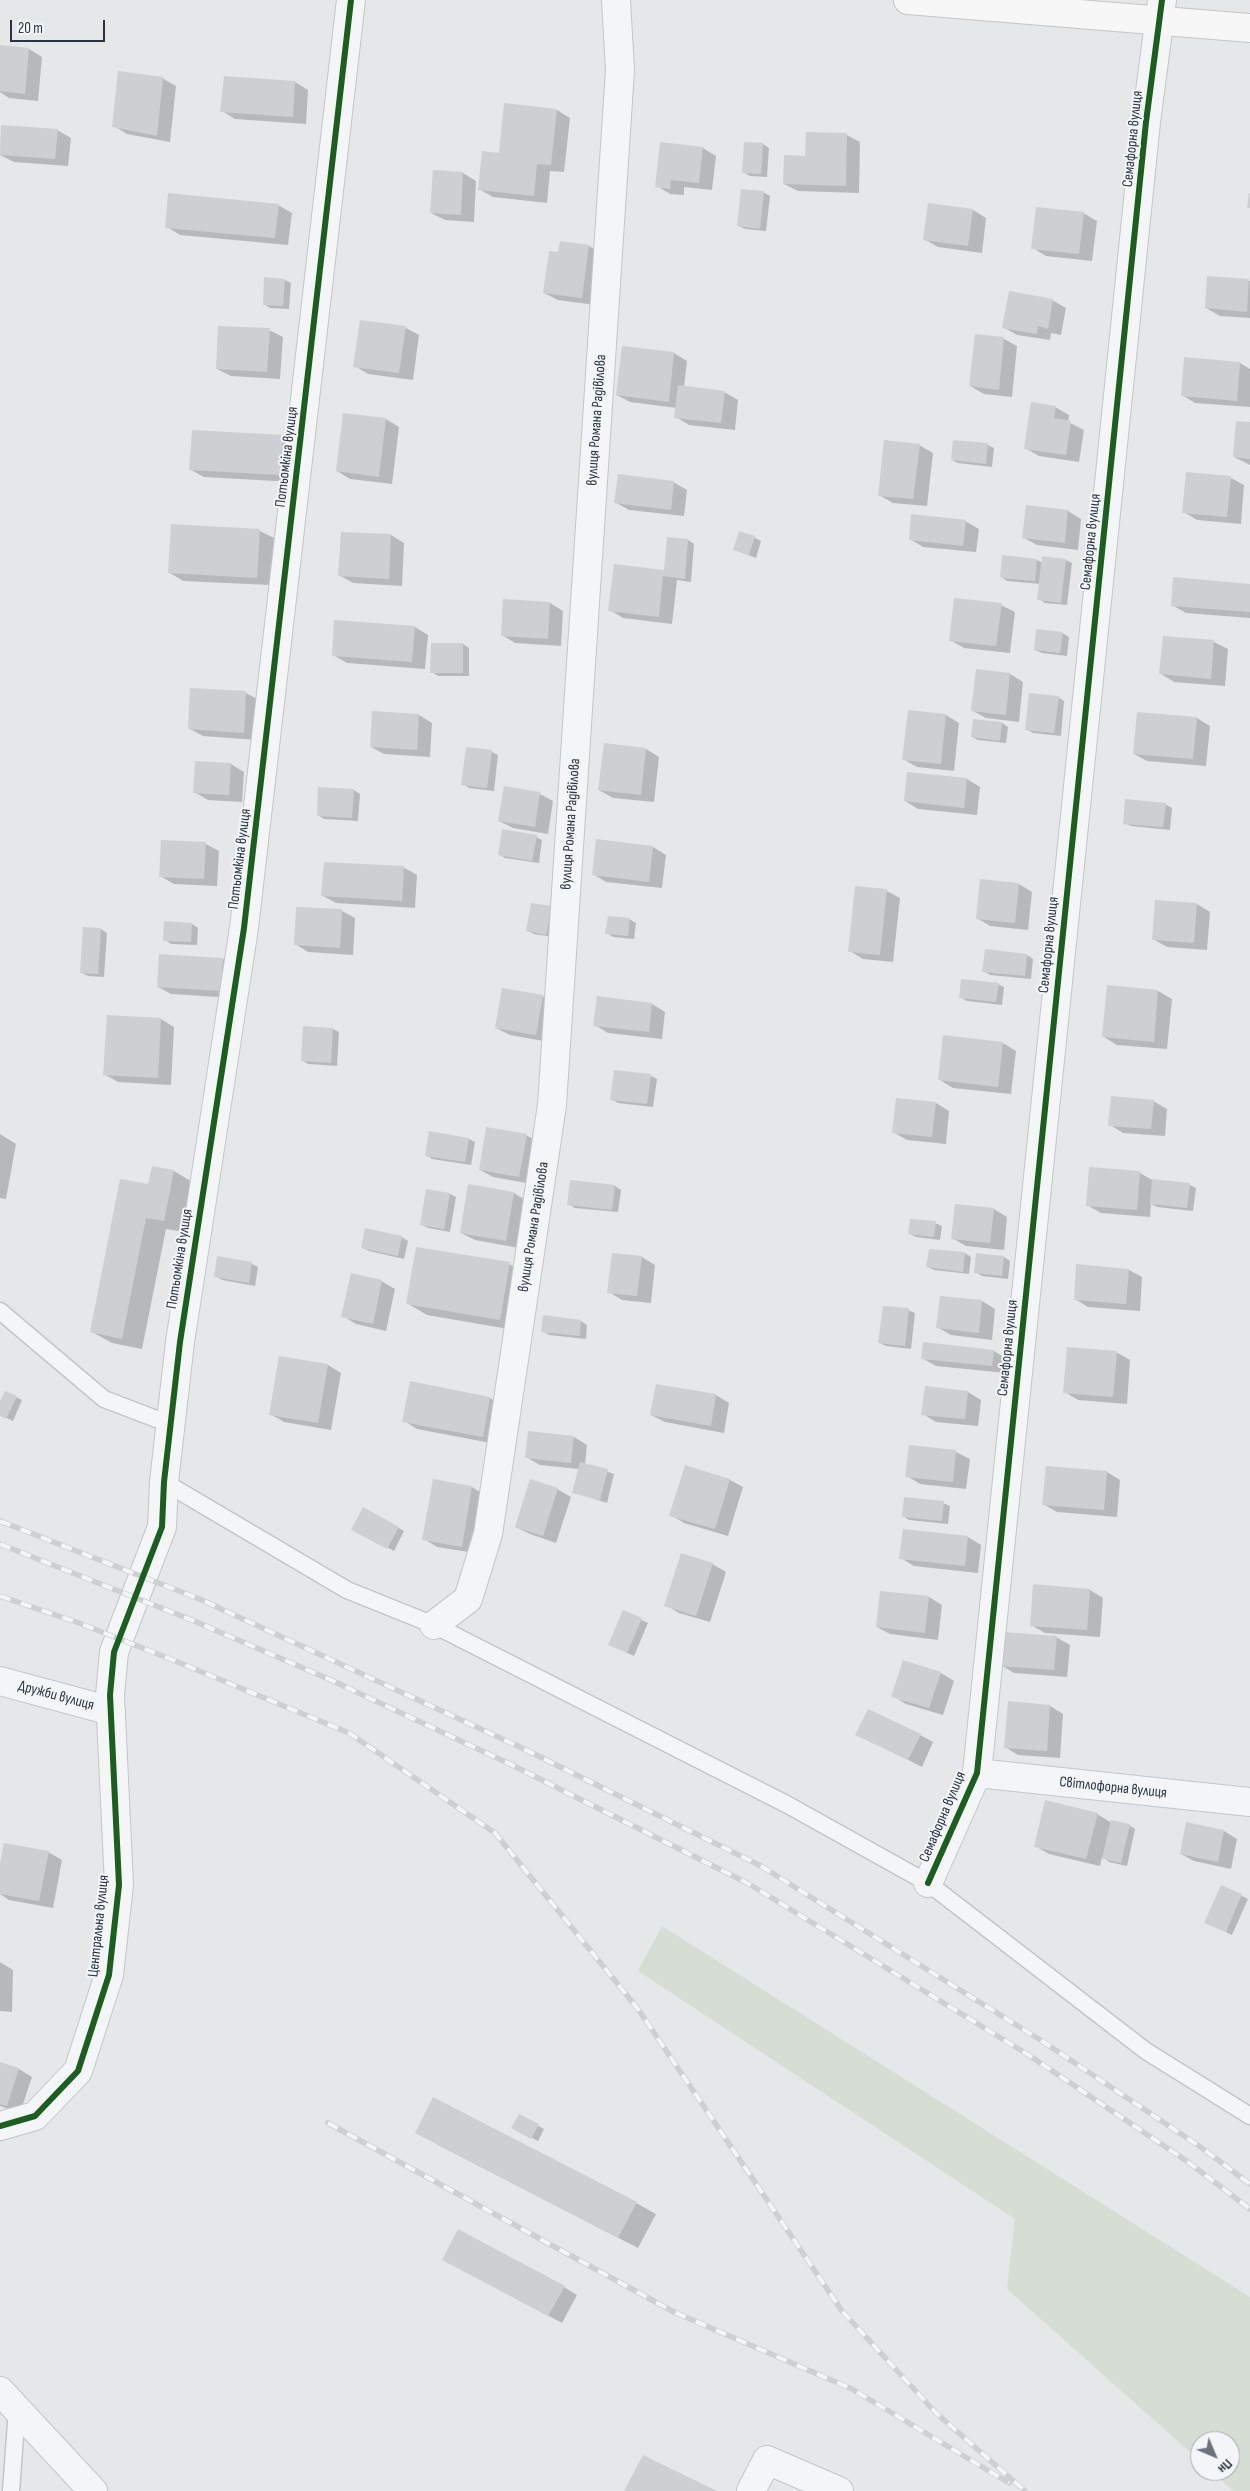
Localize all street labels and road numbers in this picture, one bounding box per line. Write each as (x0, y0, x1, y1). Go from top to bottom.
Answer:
street label: Семафорна вулиця (1119, 90, 1147, 188)
street label: вулиця Романа Радівілова (583, 354, 611, 486)
street label: Потьомкіна вулиця (272, 406, 302, 508)
street label: Семафорна вулиця (1077, 493, 1105, 591)
street label: вулиця Романа Радівілова (557, 758, 585, 890)
street label: Потьомкіна вулиця (225, 808, 255, 910)
street label: Семафорна вулиця (1035, 896, 1063, 994)
street label: вулиця Романа Радівілова (515, 1161, 553, 1293)
street label: Потьомкіна вулиця (163, 1208, 197, 1310)
street label: Семафорна вулиця (994, 1299, 1022, 1397)
street label: Дружби вулиця (16, 1677, 96, 1715)
street label: Семафорна вулиця (916, 1769, 970, 1865)
street label: Світлофорна вулиця (1058, 1773, 1168, 1803)
street label: Центральна вулиця (85, 1874, 113, 1978)

